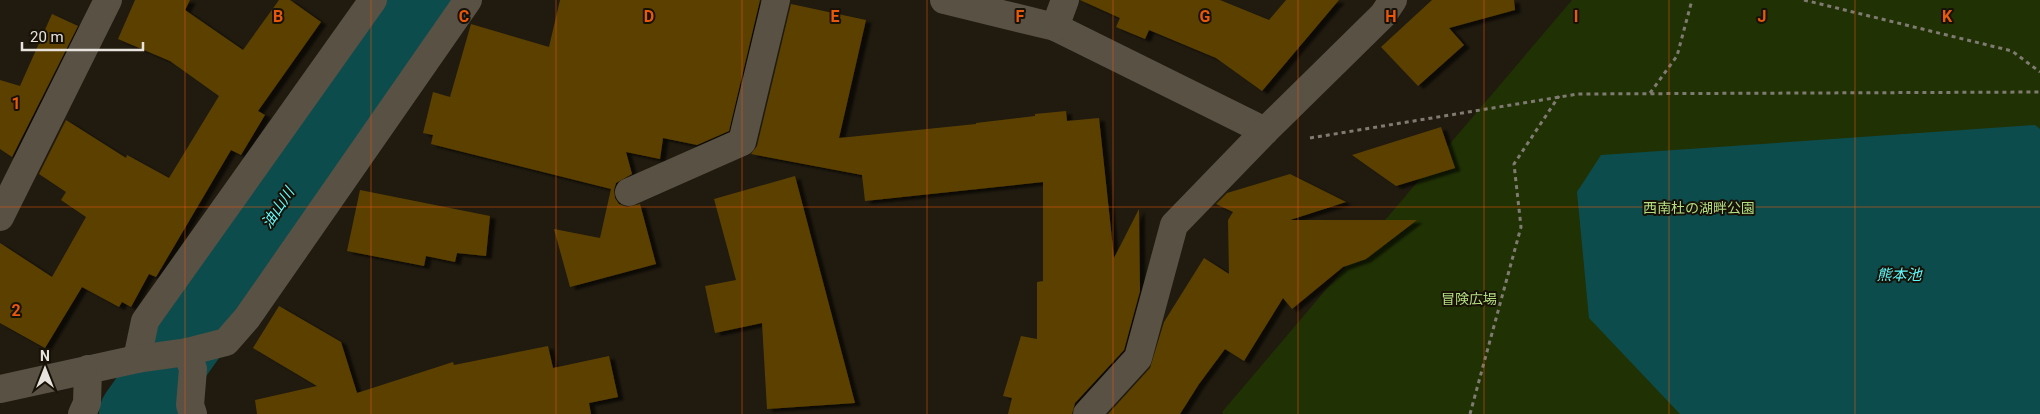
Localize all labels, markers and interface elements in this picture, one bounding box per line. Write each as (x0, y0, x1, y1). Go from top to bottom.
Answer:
text: B (273, 7, 283, 26)
text: C (459, 7, 469, 26)
text: D (644, 7, 654, 26)
text: E (831, 7, 840, 26)
text: F (1016, 7, 1025, 26)
text: G (1200, 7, 1211, 26)
text: H (1385, 7, 1397, 26)
text: I (1574, 7, 1578, 26)
text: J (1758, 7, 1766, 26)
text: K (1942, 7, 1953, 26)
scale bar (22, 20, 144, 52)
text: 20 m (30, 28, 64, 46)
text: 1 (11, 94, 21, 113)
water label: 油山川 (258, 183, 299, 232)
park label: 西南杜の湖畔公園 (1643, 200, 1755, 216)
water label: 熊本池 (1876, 266, 1923, 284)
park label: 冒険広場 (1441, 291, 1497, 307)
text: 2 (11, 301, 21, 320)
north arrow (20, 344, 70, 394)
text: N (40, 348, 50, 364)

